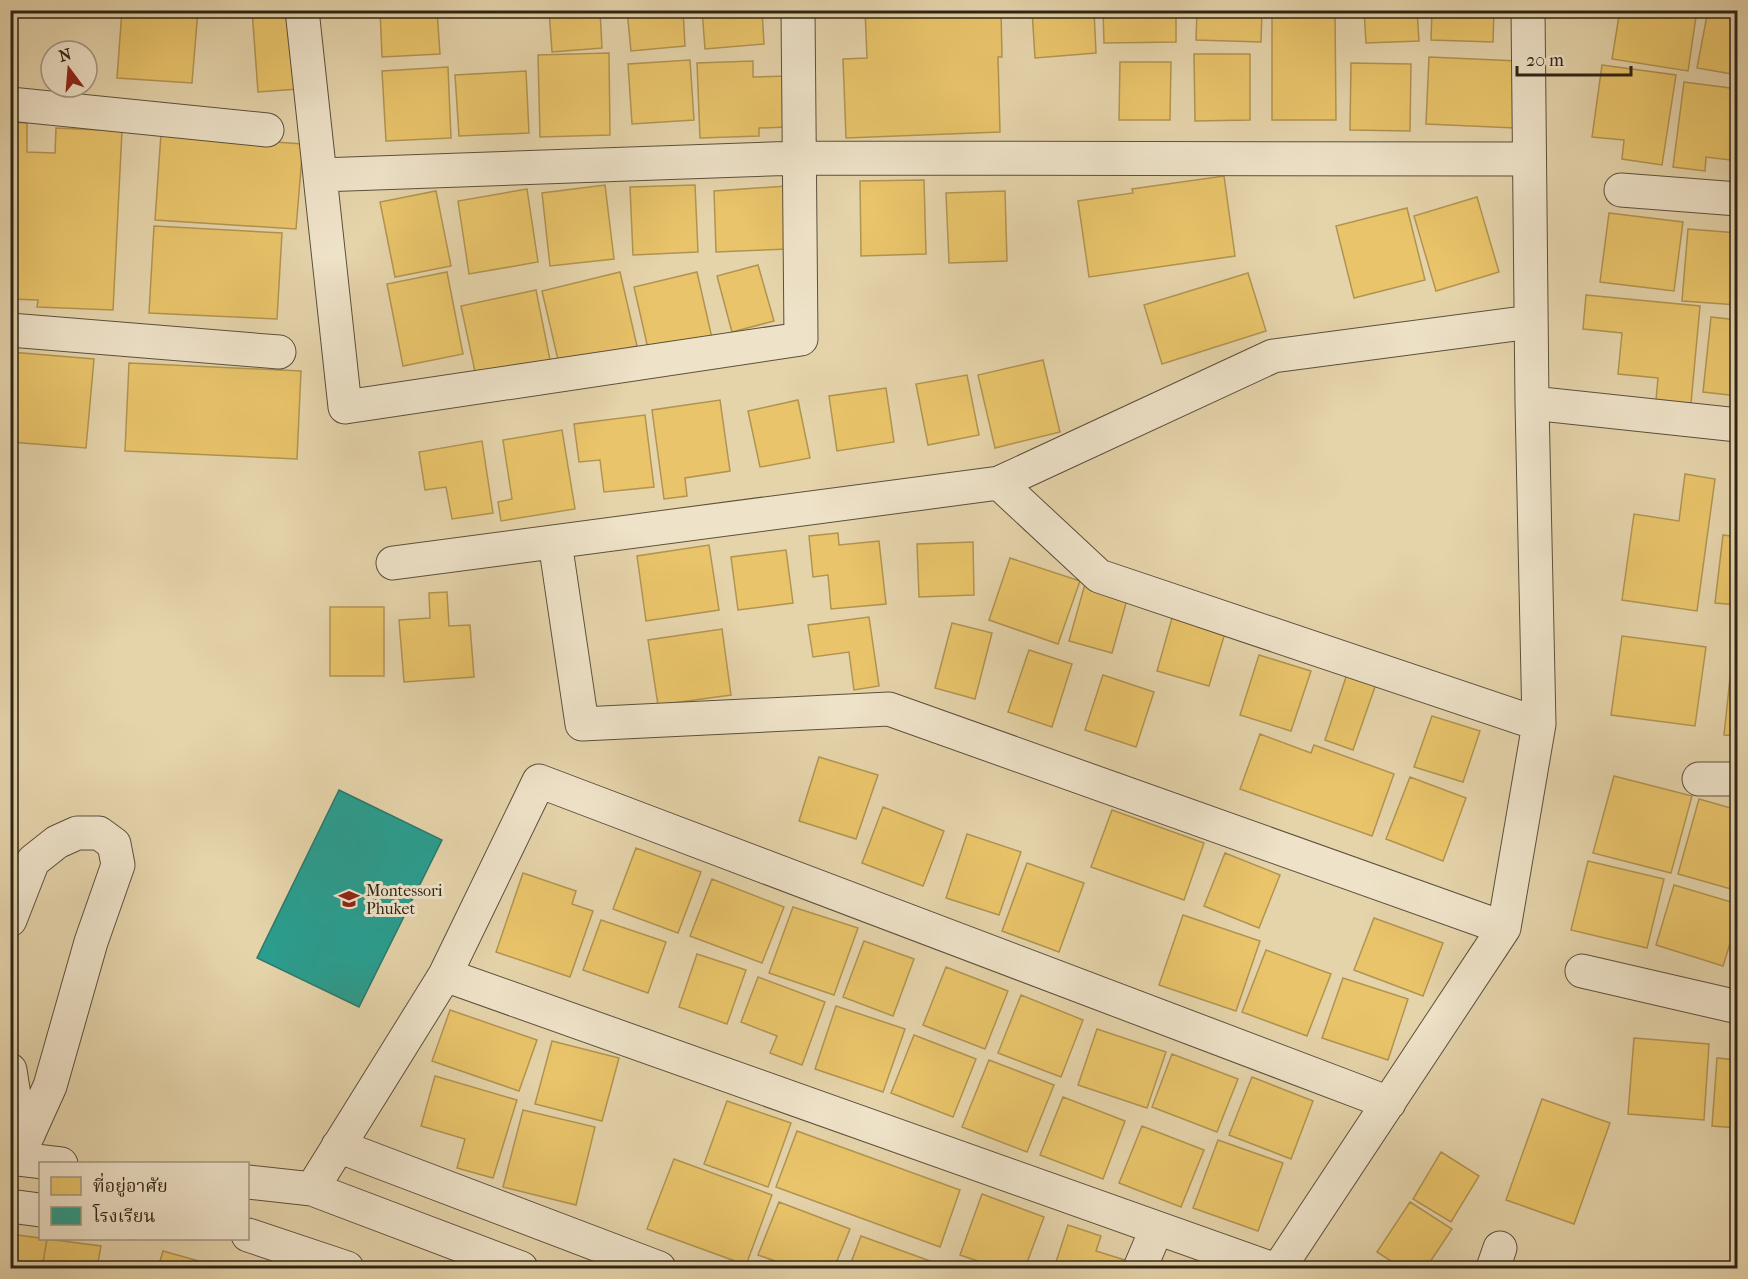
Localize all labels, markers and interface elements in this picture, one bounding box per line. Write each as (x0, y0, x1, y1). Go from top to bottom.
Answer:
north arrow (39, 39, 99, 99)
scale bar (1517, 39, 1631, 77)
text: N (57, 44, 74, 66)
text: 20 m (1526, 50, 1564, 71)
place label: Montessori Phuket (366, 881, 443, 918)
school or university icon: Montessori Phuket (337, 887, 361, 911)
legend (39, 1162, 249, 1240)
text: ที่อยู่อาศัย (93, 1172, 168, 1197)
text: โรงเรียน (92, 1203, 156, 1227)

